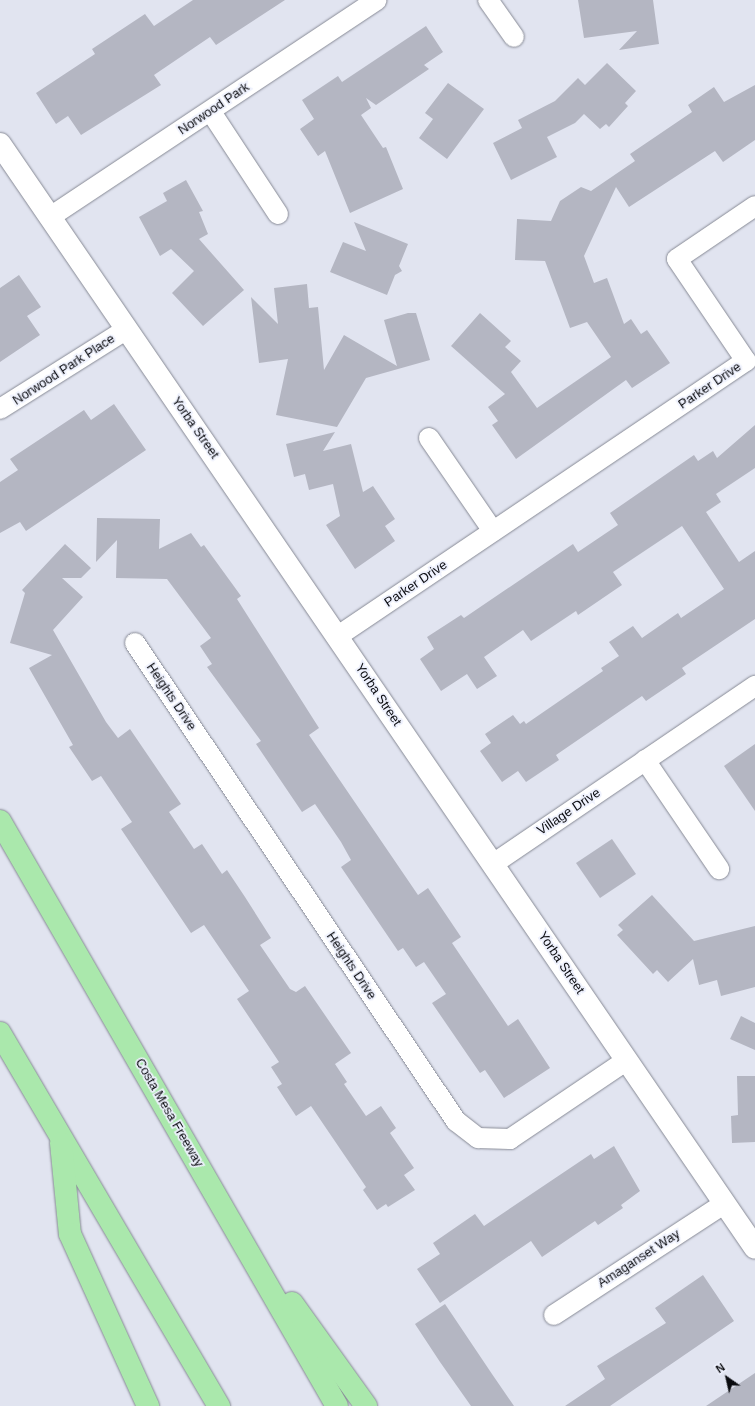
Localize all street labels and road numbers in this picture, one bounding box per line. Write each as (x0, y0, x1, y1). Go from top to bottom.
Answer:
street label: Norwood Park (175, 80, 253, 138)
street label: Norwood Park Place (10, 331, 118, 409)
street label: Parker Drive (676, 359, 744, 413)
street label: Yorba Street (168, 394, 222, 462)
street label: Parker Drive (382, 557, 450, 611)
street label: Heights Drive (143, 660, 199, 734)
street label: Yorba Street (351, 661, 405, 729)
street label: Village Drive (534, 785, 604, 839)
street label: Heights Drive (323, 929, 379, 1003)
street label: Yorba Street (534, 929, 588, 997)
street label: Costa Mesa Freeway (132, 1056, 206, 1170)
street label: Amaganset Way (595, 1227, 683, 1291)

